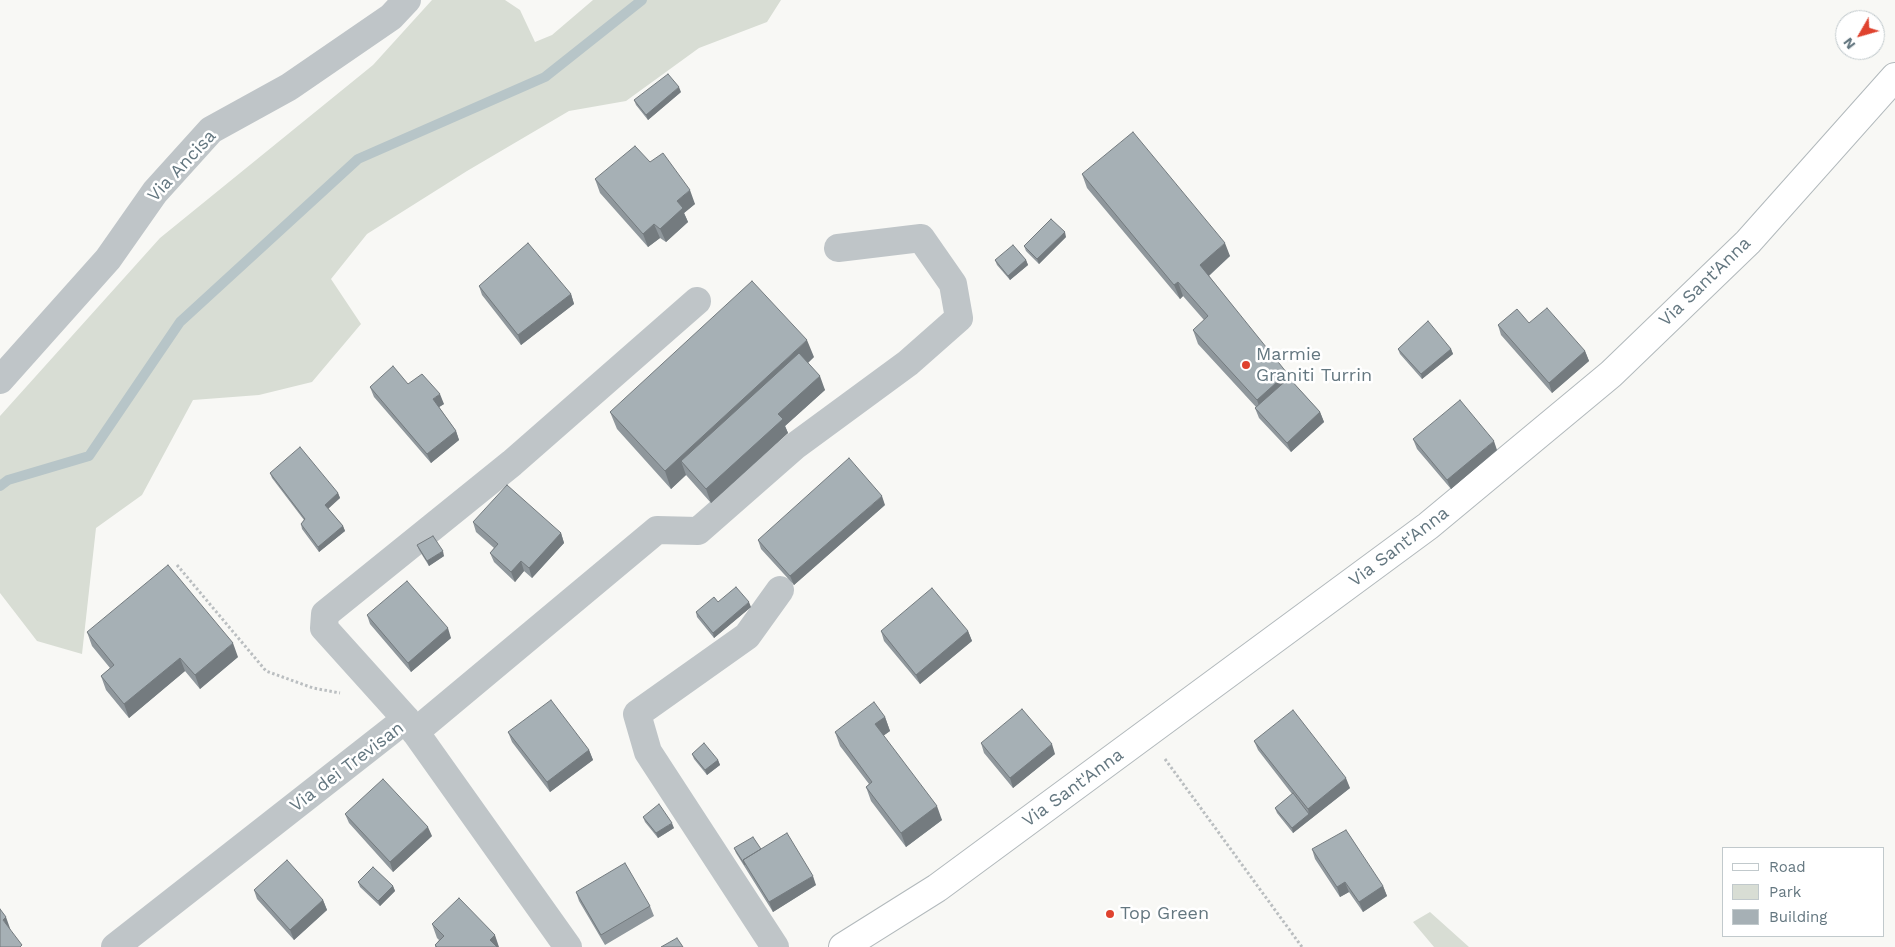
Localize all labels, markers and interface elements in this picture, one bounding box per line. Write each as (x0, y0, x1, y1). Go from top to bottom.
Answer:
north arrow (1835, 10, 1885, 60)
text: N (1839, 35, 1858, 53)
street label: Via Ancisa (143, 126, 221, 206)
street label: Via Sant'Anna (1654, 233, 1756, 331)
place label: Marmie Graniti Turrin (1256, 344, 1372, 386)
marker: Marmie Graniti Turrin (1240, 359, 1252, 371)
street label: Via Sant'Anna (1345, 502, 1453, 592)
street label: Via dei Trevisan (286, 717, 408, 817)
street label: Via Sant'Anna (1018, 744, 1128, 832)
legend (1722, 847, 1885, 937)
text: Road (1769, 858, 1806, 876)
text: Park (1769, 883, 1801, 901)
place label: Top Green (1120, 903, 1209, 925)
marker: Top Green (1104, 908, 1116, 920)
text: Building (1769, 908, 1827, 926)

